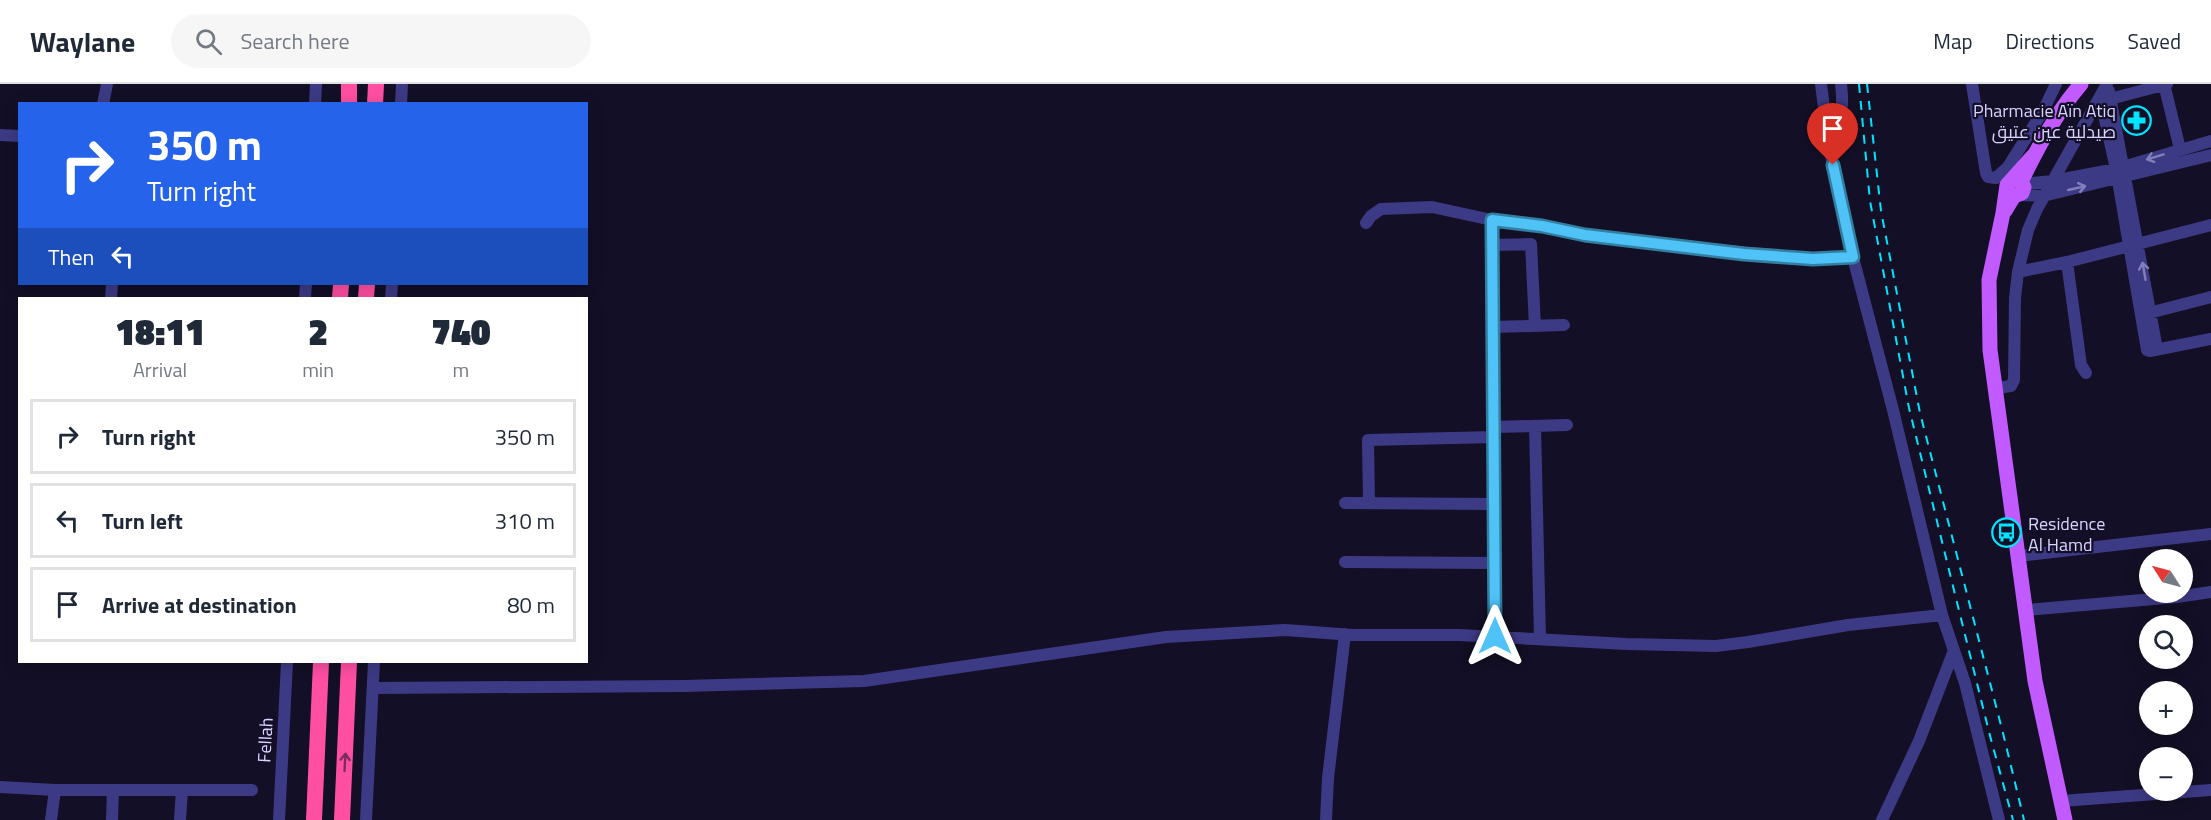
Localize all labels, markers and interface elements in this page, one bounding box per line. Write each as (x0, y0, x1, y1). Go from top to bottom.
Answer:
search box (171, 14, 591, 68)
text: Waylane (30, 20, 135, 63)
text: Search here (240, 24, 350, 58)
icon: search (192, 25, 225, 58)
text: Map (1933, 25, 1973, 57)
text: Directions (2006, 25, 2095, 57)
text: Saved (2128, 25, 2181, 57)
place label: Pharmacie Aïn Atiq صيدلية عين عتيق (1973, 97, 2116, 145)
pin (1807, 103, 1858, 165)
pharmacy icon: Pharmacie Aïn Atiq صيدلية عين عتيق (2121, 104, 2153, 136)
text: 350 m (147, 112, 262, 176)
icon: arrive (1816, 112, 1849, 145)
icon: right (48, 126, 126, 204)
one-way arrow (2146, 152, 2165, 163)
text: Turn right (147, 170, 256, 211)
one-way arrow (2067, 182, 2086, 193)
text: Then (48, 240, 94, 274)
icon: left (106, 240, 139, 273)
one-way arrow (2138, 262, 2149, 281)
text: 18:11 (115, 304, 205, 359)
text: 2 (308, 304, 328, 359)
text: 740 (431, 304, 491, 359)
text: Arrival (133, 354, 187, 385)
text: min (302, 354, 334, 385)
text: m (453, 354, 469, 385)
icon: right (51, 420, 84, 453)
text: Turn right (102, 420, 196, 454)
text: 350 m (495, 420, 555, 454)
icon: left (51, 504, 84, 537)
text: Turn left (102, 504, 183, 538)
text: 310 m (495, 504, 555, 538)
place label: Residence Al Hamd (2028, 510, 2105, 558)
bus stop icon: Residence Al Hamd (1991, 517, 2023, 549)
north arrow (2139, 549, 2193, 603)
map controls (2139, 549, 2193, 801)
icon: arrive (51, 588, 84, 621)
text: Arrive at destination (102, 588, 297, 622)
text: 80 m (507, 588, 555, 622)
position arrow (1463, 604, 1527, 668)
button: search (2139, 615, 2193, 669)
button: + (2139, 681, 2193, 735)
street label: Fellah (250, 717, 280, 763)
button: − (2139, 747, 2193, 801)
one-way arrow (339, 752, 350, 772)

